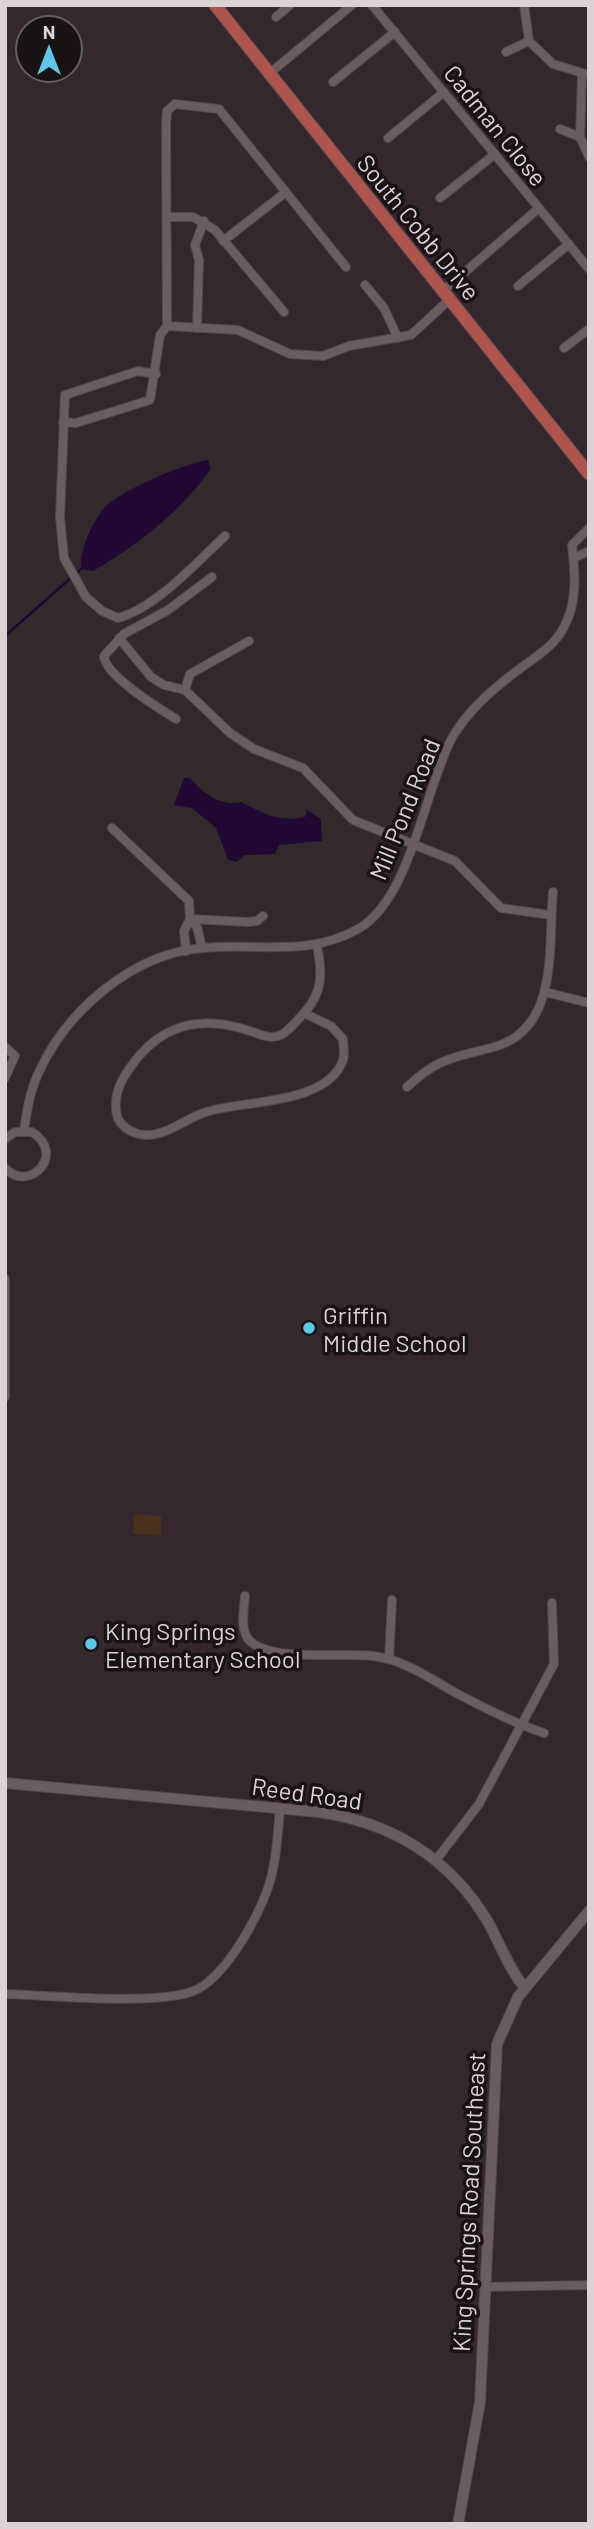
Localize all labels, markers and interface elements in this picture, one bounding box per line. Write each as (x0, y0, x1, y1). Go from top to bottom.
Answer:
north arrow (14, 14, 84, 84)
text: N (43, 20, 55, 43)
street label: Cadman Close (438, 59, 554, 191)
street label: South Cobb Drive (352, 149, 486, 305)
street label: Mill Pond Road (363, 734, 445, 884)
place label: Griffin Middle School (323, 1300, 467, 1357)
marker: Griffin Middle School (301, 1320, 317, 1336)
place label: King Springs Elementary School (105, 1616, 300, 1673)
marker: King Springs Elementary School (83, 1636, 99, 1652)
street label: Reed Road (250, 1771, 364, 1815)
street label: King Springs Road Southeast (446, 2051, 490, 2353)

